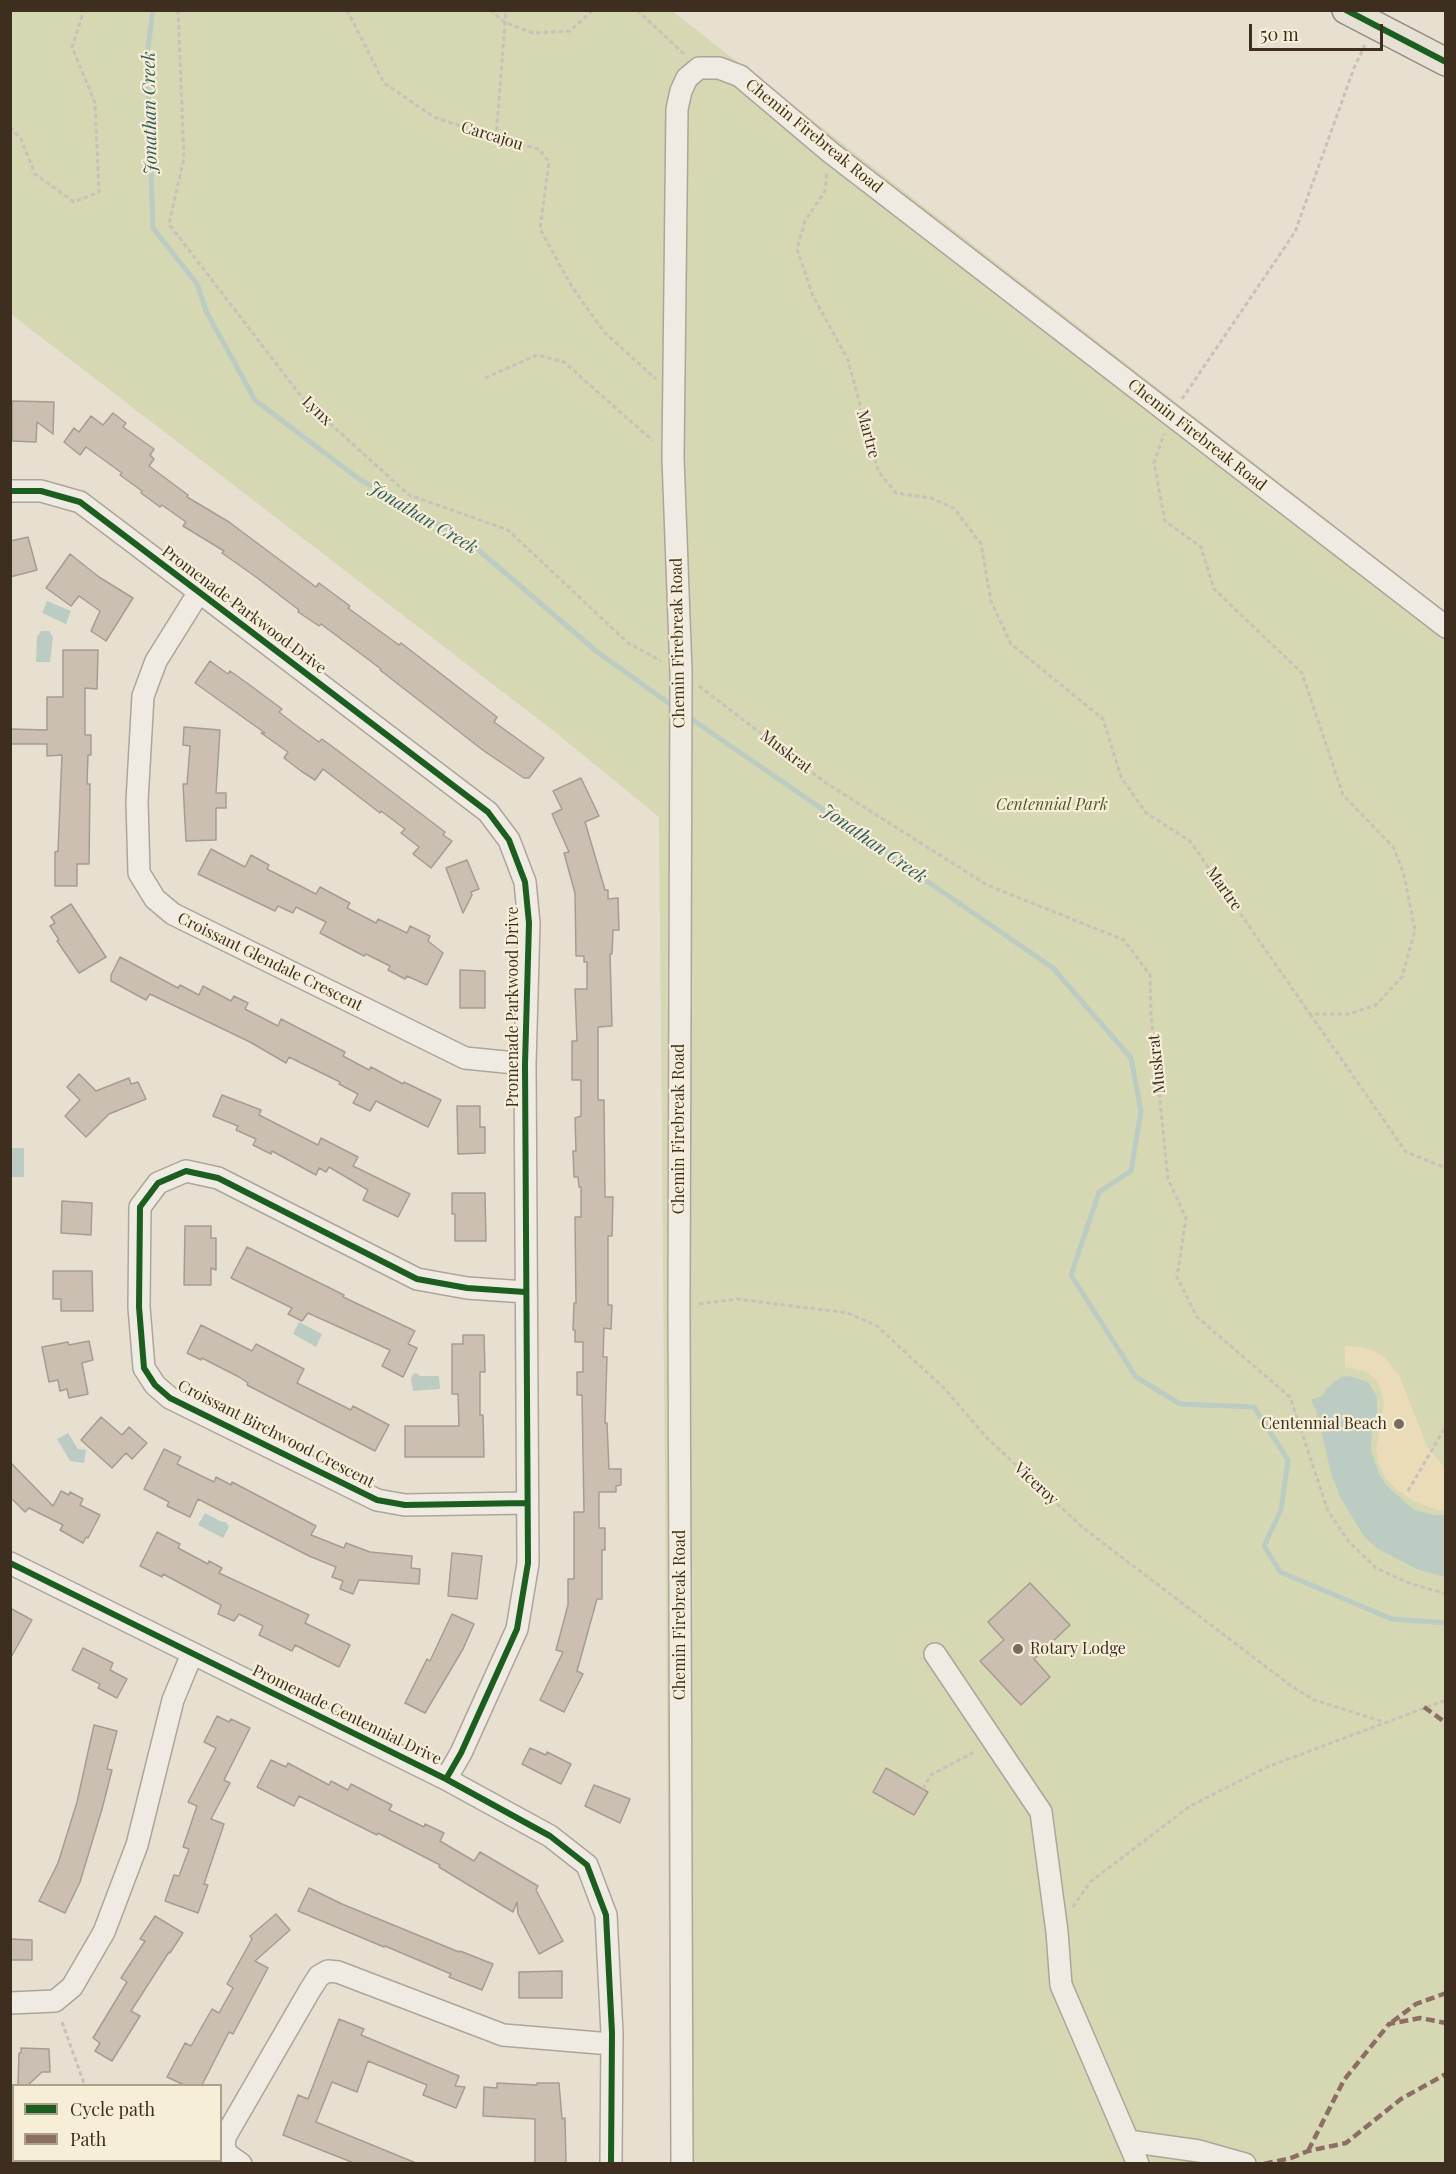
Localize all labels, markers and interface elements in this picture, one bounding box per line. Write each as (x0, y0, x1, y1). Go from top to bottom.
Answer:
scale bar (1252, 12, 1386, 50)
text: 50 m (1260, 22, 1299, 46)
water label: Jonathan Creek (138, 51, 162, 175)
street label: Chemin Firebreak Road (742, 75, 886, 197)
street label: Carcajou (459, 117, 525, 155)
street label: Chemin Firebreak Road (1124, 375, 1270, 495)
street label: Lynx (298, 392, 336, 430)
street label: Martre (852, 408, 884, 460)
water label: Jonathan Creek (365, 477, 481, 559)
street label: Promenade Parkwood Drive (158, 542, 330, 678)
street label: Chemin Firebreak Road (667, 558, 689, 728)
street label: Muskrat (756, 726, 816, 778)
park label: Centennial Park (996, 795, 1108, 815)
water label: Jonathan Creek (817, 800, 931, 888)
street label: Martre (1202, 863, 1246, 915)
street label: Promenade Parkwood Drive (503, 906, 523, 1108)
street label: Croissant Glendale Crescent (174, 909, 366, 1015)
street label: Muskrat (1144, 1033, 1170, 1095)
street label: Chemin Firebreak Road (669, 1044, 689, 1214)
street label: Croissant Birchwood Crescent (174, 1376, 378, 1492)
place label: Centennial Beach (1261, 1414, 1387, 1434)
marker: Centennial Beach (1392, 1417, 1406, 1431)
street label: Viceroy (1010, 1459, 1062, 1509)
street label: Chemin Firebreak Road (670, 1530, 690, 1700)
place label: Rotary Lodge (1030, 1639, 1126, 1659)
marker: Rotary Lodge (1011, 1642, 1025, 1656)
street label: Promenade Centennial Drive (249, 1661, 445, 1769)
legend (12, 2084, 222, 2162)
text: Cycle path (70, 2097, 155, 2121)
text: Path (70, 2127, 106, 2151)

